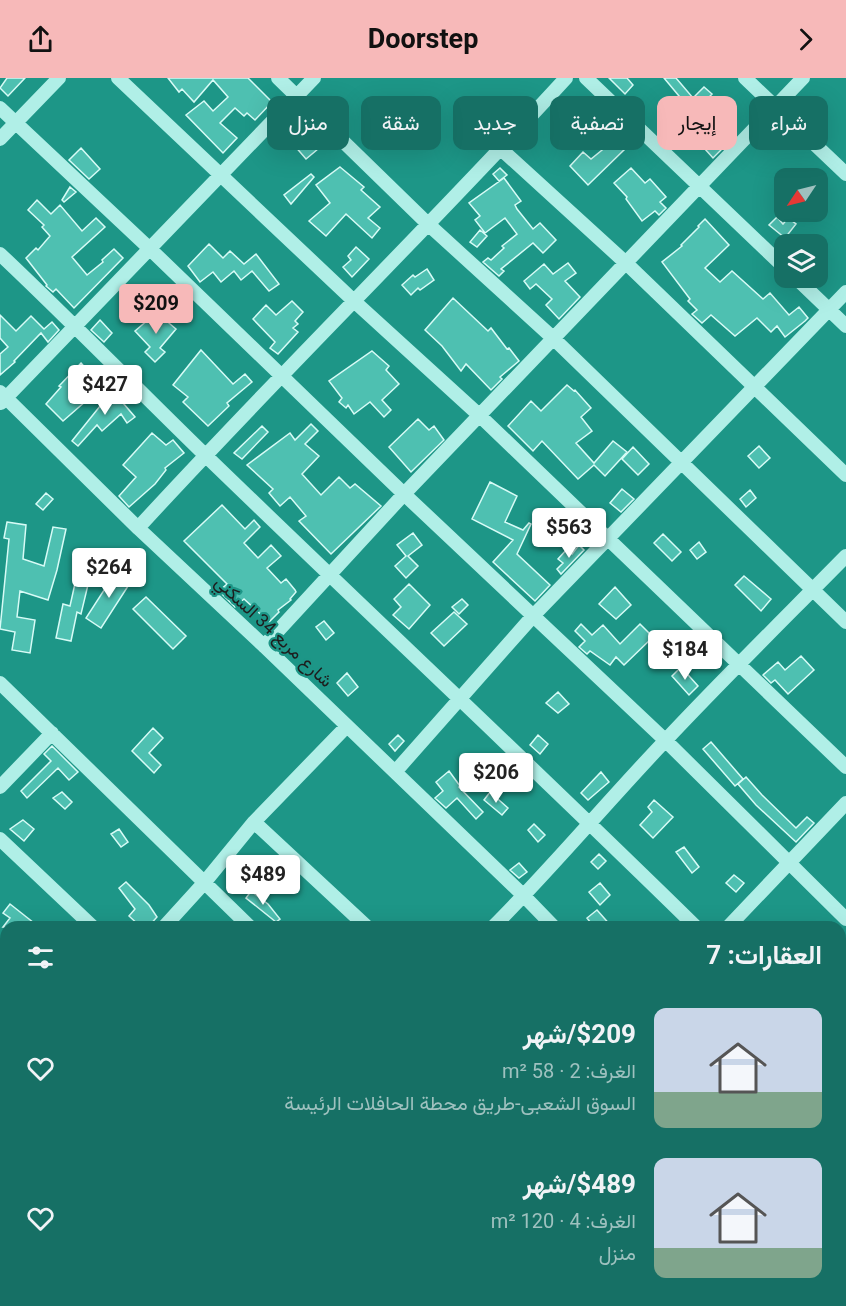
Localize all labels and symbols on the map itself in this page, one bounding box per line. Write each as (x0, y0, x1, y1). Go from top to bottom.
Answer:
north arrow (774, 168, 828, 222)
pin: $209 (120, 284, 192, 335)
pin: $427 (69, 365, 141, 416)
pin: $563 (533, 508, 605, 559)
pin: $264 (73, 548, 145, 599)
street label: شارع مربع 34 السكني (207, 571, 337, 695)
pin: $184 (649, 630, 721, 681)
pin: $206 (460, 753, 532, 804)
pin: $489 (227, 855, 299, 906)

